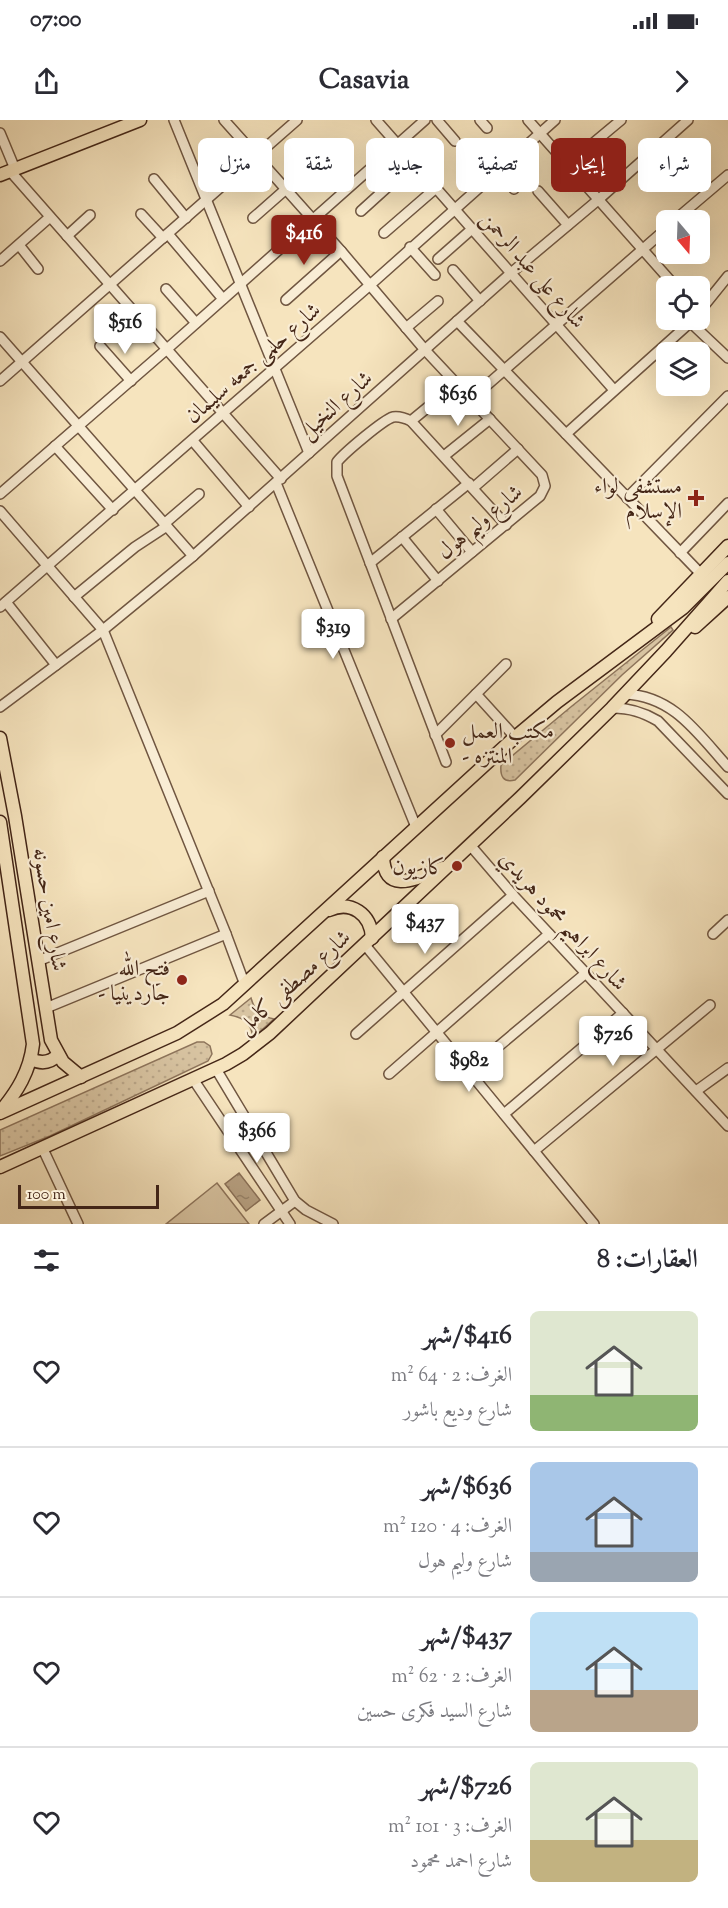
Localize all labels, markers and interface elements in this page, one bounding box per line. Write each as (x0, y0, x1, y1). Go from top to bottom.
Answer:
text: 07:00 (30, 5, 81, 37)
text: Casavia (319, 62, 409, 101)
icon: share (30, 65, 63, 98)
icon: forward (665, 65, 698, 98)
chip: منزل (198, 138, 272, 192)
chip: شقة (284, 138, 354, 192)
chip: جديد (366, 138, 444, 192)
chip: تصفية (456, 138, 539, 192)
chip: إيجار (551, 138, 626, 192)
chip: شراء (638, 138, 711, 192)
street label: شارع على عبد الرحمن (471, 205, 592, 337)
north arrow (656, 210, 710, 264)
map controls (656, 210, 710, 396)
pin: $416 (268, 215, 340, 266)
text: $416 (285, 220, 323, 249)
button: locate (656, 276, 710, 330)
street label: شارع حلمى جمعه سليمان (179, 296, 329, 433)
pin: $516 (89, 304, 161, 355)
text: $516 (108, 309, 142, 338)
button: layers (656, 342, 710, 396)
street label: شارع النخيل (293, 364, 381, 448)
pin: $636 (422, 376, 494, 427)
text: $636 (439, 381, 477, 410)
place label: مستشفى لواء الإسلام (594, 472, 682, 530)
street label: شارع وليم هول (431, 478, 533, 571)
marker: مستشفى لواء الإسلام (687, 489, 705, 507)
pin: $319 (297, 609, 369, 660)
text: $319 (315, 614, 351, 643)
place label: مكتب العمل - المنتزه (462, 717, 554, 774)
marker: مكتب العمل - المنتزه (443, 736, 457, 750)
street label: شارع امين حسونه (22, 845, 74, 974)
street label: شارع ابراهيم محمود هريدي (488, 845, 633, 1001)
place label: كازيون (392, 853, 445, 885)
marker: كازيون (450, 859, 464, 873)
pin: $437 (389, 904, 461, 955)
text: $437 (406, 909, 444, 938)
street label: شارع مصطفى كامل (231, 923, 359, 1043)
place label: فتح الله - جاردينيا (98, 950, 170, 1011)
marker: فتح الله - جاردينيا (175, 973, 189, 987)
pin: $726 (577, 1016, 649, 1067)
text: $726 (593, 1021, 633, 1050)
pin: $982 (433, 1042, 505, 1093)
text: $982 (449, 1047, 489, 1076)
pin: $366 (221, 1113, 293, 1164)
text: $366 (238, 1118, 276, 1147)
scale bar (18, 1182, 159, 1210)
text: 100 m (27, 1184, 66, 1207)
text: العقارات: 8 (597, 1242, 698, 1279)
icon: filters (30, 1244, 63, 1277)
text: $416/شهر (423, 1318, 512, 1355)
icon: home (578, 1335, 650, 1407)
icon: heart (30, 1355, 63, 1388)
text: الغرف: 2 · 64 m² (391, 1362, 512, 1391)
text: شارع وديع باشور (403, 1397, 512, 1426)
text: $636/شهر (421, 1469, 512, 1506)
icon: home (578, 1486, 650, 1558)
icon: heart (30, 1506, 63, 1539)
text: الغرف: 4 · 120 m² (383, 1513, 512, 1542)
text: شارع وليم هول (418, 1548, 512, 1577)
text: $437/شهر (421, 1619, 512, 1656)
icon: home (578, 1636, 650, 1708)
icon: heart (30, 1656, 63, 1689)
text: الغرف: 2 · 62 m² (391, 1663, 512, 1692)
text: شارع السيد فكرى حسين (357, 1698, 512, 1727)
text: $726/شهر (420, 1769, 512, 1806)
icon: home (578, 1786, 650, 1858)
icon: heart (30, 1806, 63, 1839)
text: الغرف: 3 · 101 m² (388, 1813, 512, 1842)
text: شارع احمد محمود (410, 1848, 512, 1877)

